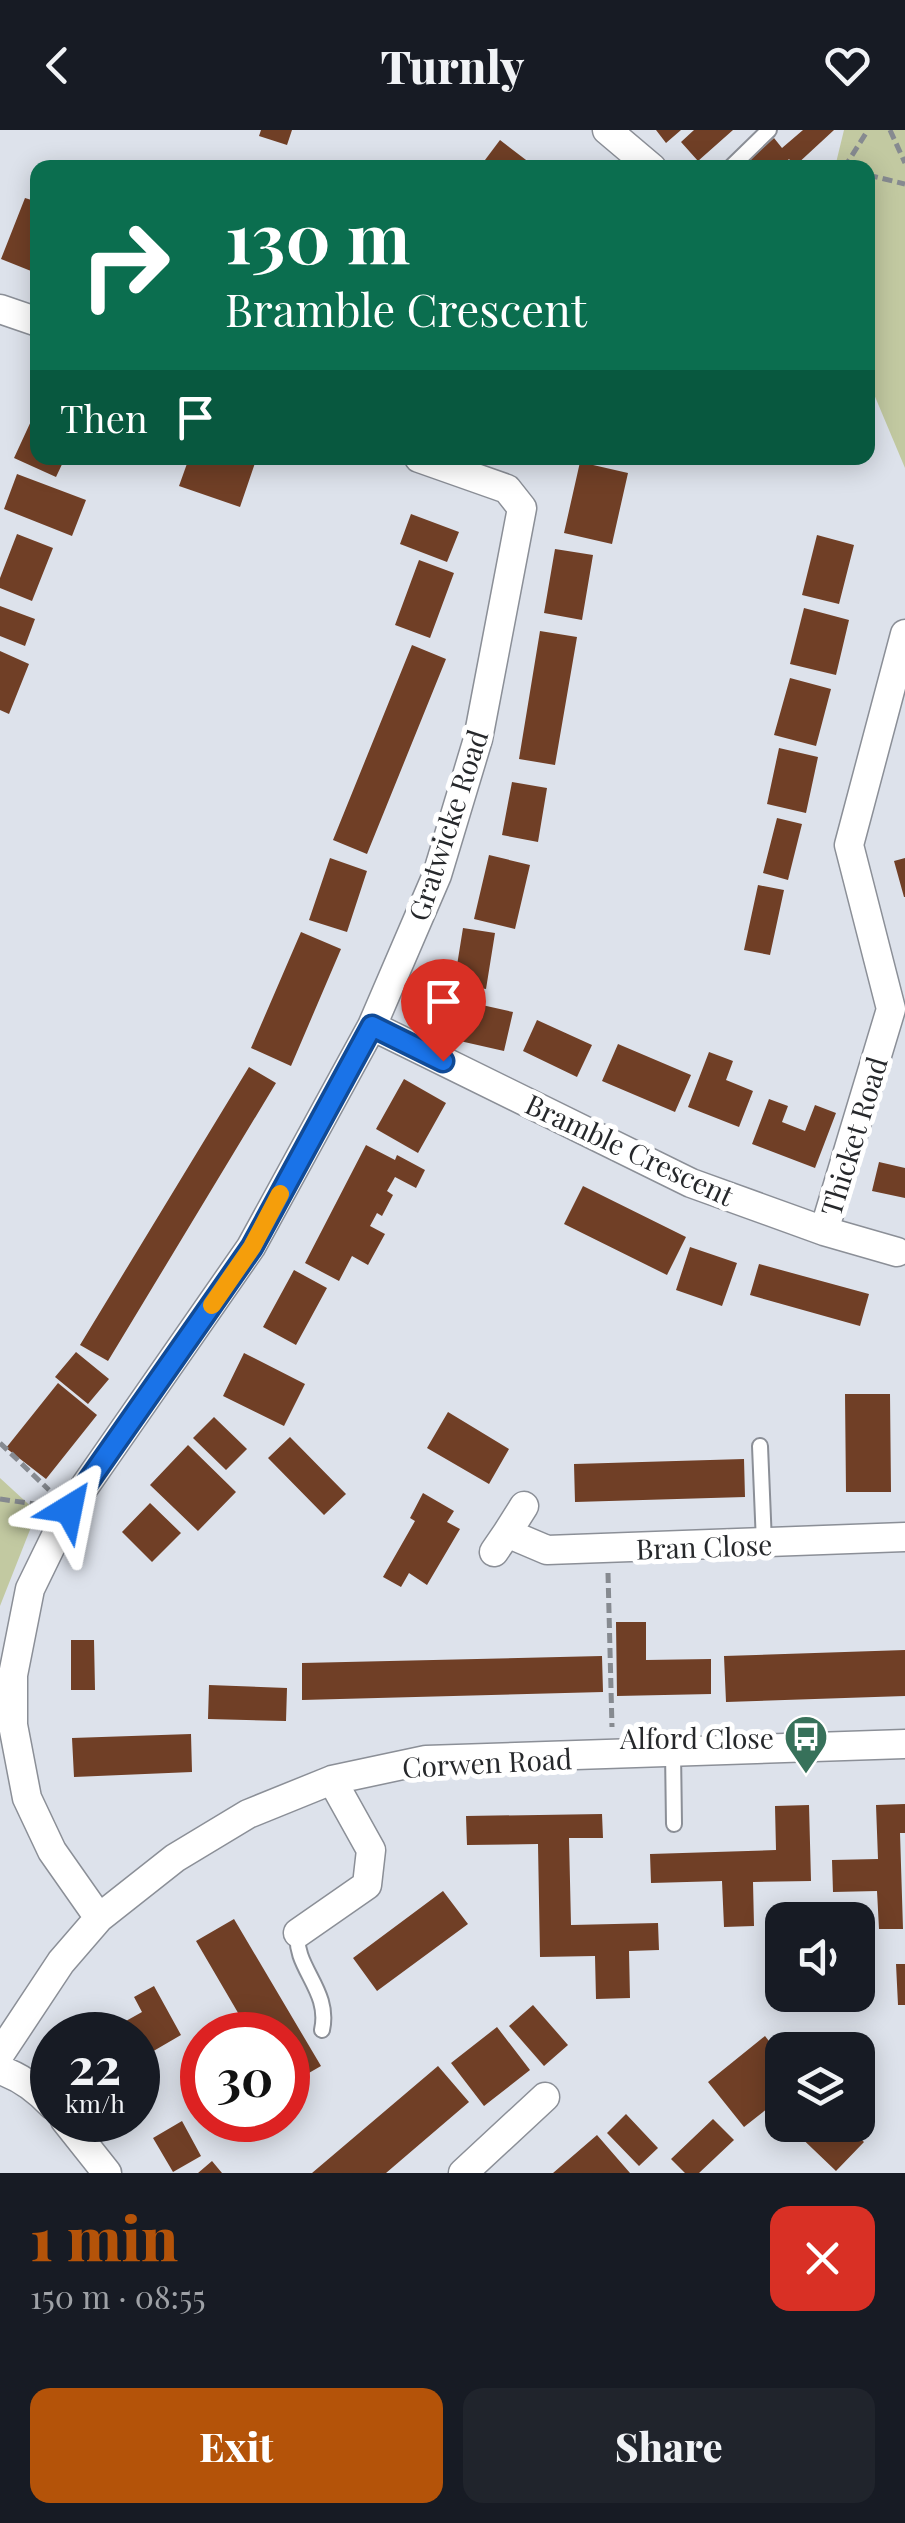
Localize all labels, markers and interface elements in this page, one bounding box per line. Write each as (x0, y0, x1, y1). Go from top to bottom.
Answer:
text: Turnly (381, 35, 524, 95)
icon: back (30, 38, 85, 93)
icon: heart (820, 38, 875, 93)
text: 130 m (225, 188, 410, 282)
icon: right (60, 200, 190, 330)
text: Bramble Crescent (225, 278, 587, 338)
icon: arrive (168, 390, 223, 445)
text: Then (60, 392, 148, 443)
street label: Gratwicke Road (399, 725, 495, 925)
pin (401, 959, 486, 1062)
icon: arrive (416, 974, 471, 1029)
street label: Thicket Road (811, 1052, 895, 1220)
street label: Bramble Crescent (520, 1085, 741, 1214)
position arrow (17, 1457, 121, 1561)
street label: Bran Close (635, 1525, 773, 1567)
bus stop icon: Alford Close (783, 1714, 829, 1775)
place label: Alford Close (619, 1719, 774, 1756)
street label: Corwen Road (401, 1739, 573, 1785)
map controls (765, 1902, 875, 2142)
button: sound (765, 1902, 875, 2012)
speed limit sign: 30 (180, 2012, 310, 2142)
text: 22 (69, 2031, 121, 2098)
button: layers (765, 2032, 875, 2142)
text: km/h (65, 2086, 125, 2119)
text: 1 min (30, 2196, 178, 2276)
button: close (770, 2206, 875, 2311)
text: 150 m · 08:55 (30, 2274, 206, 2317)
button: Exit (30, 2388, 443, 2503)
button: Share (463, 2388, 875, 2503)

